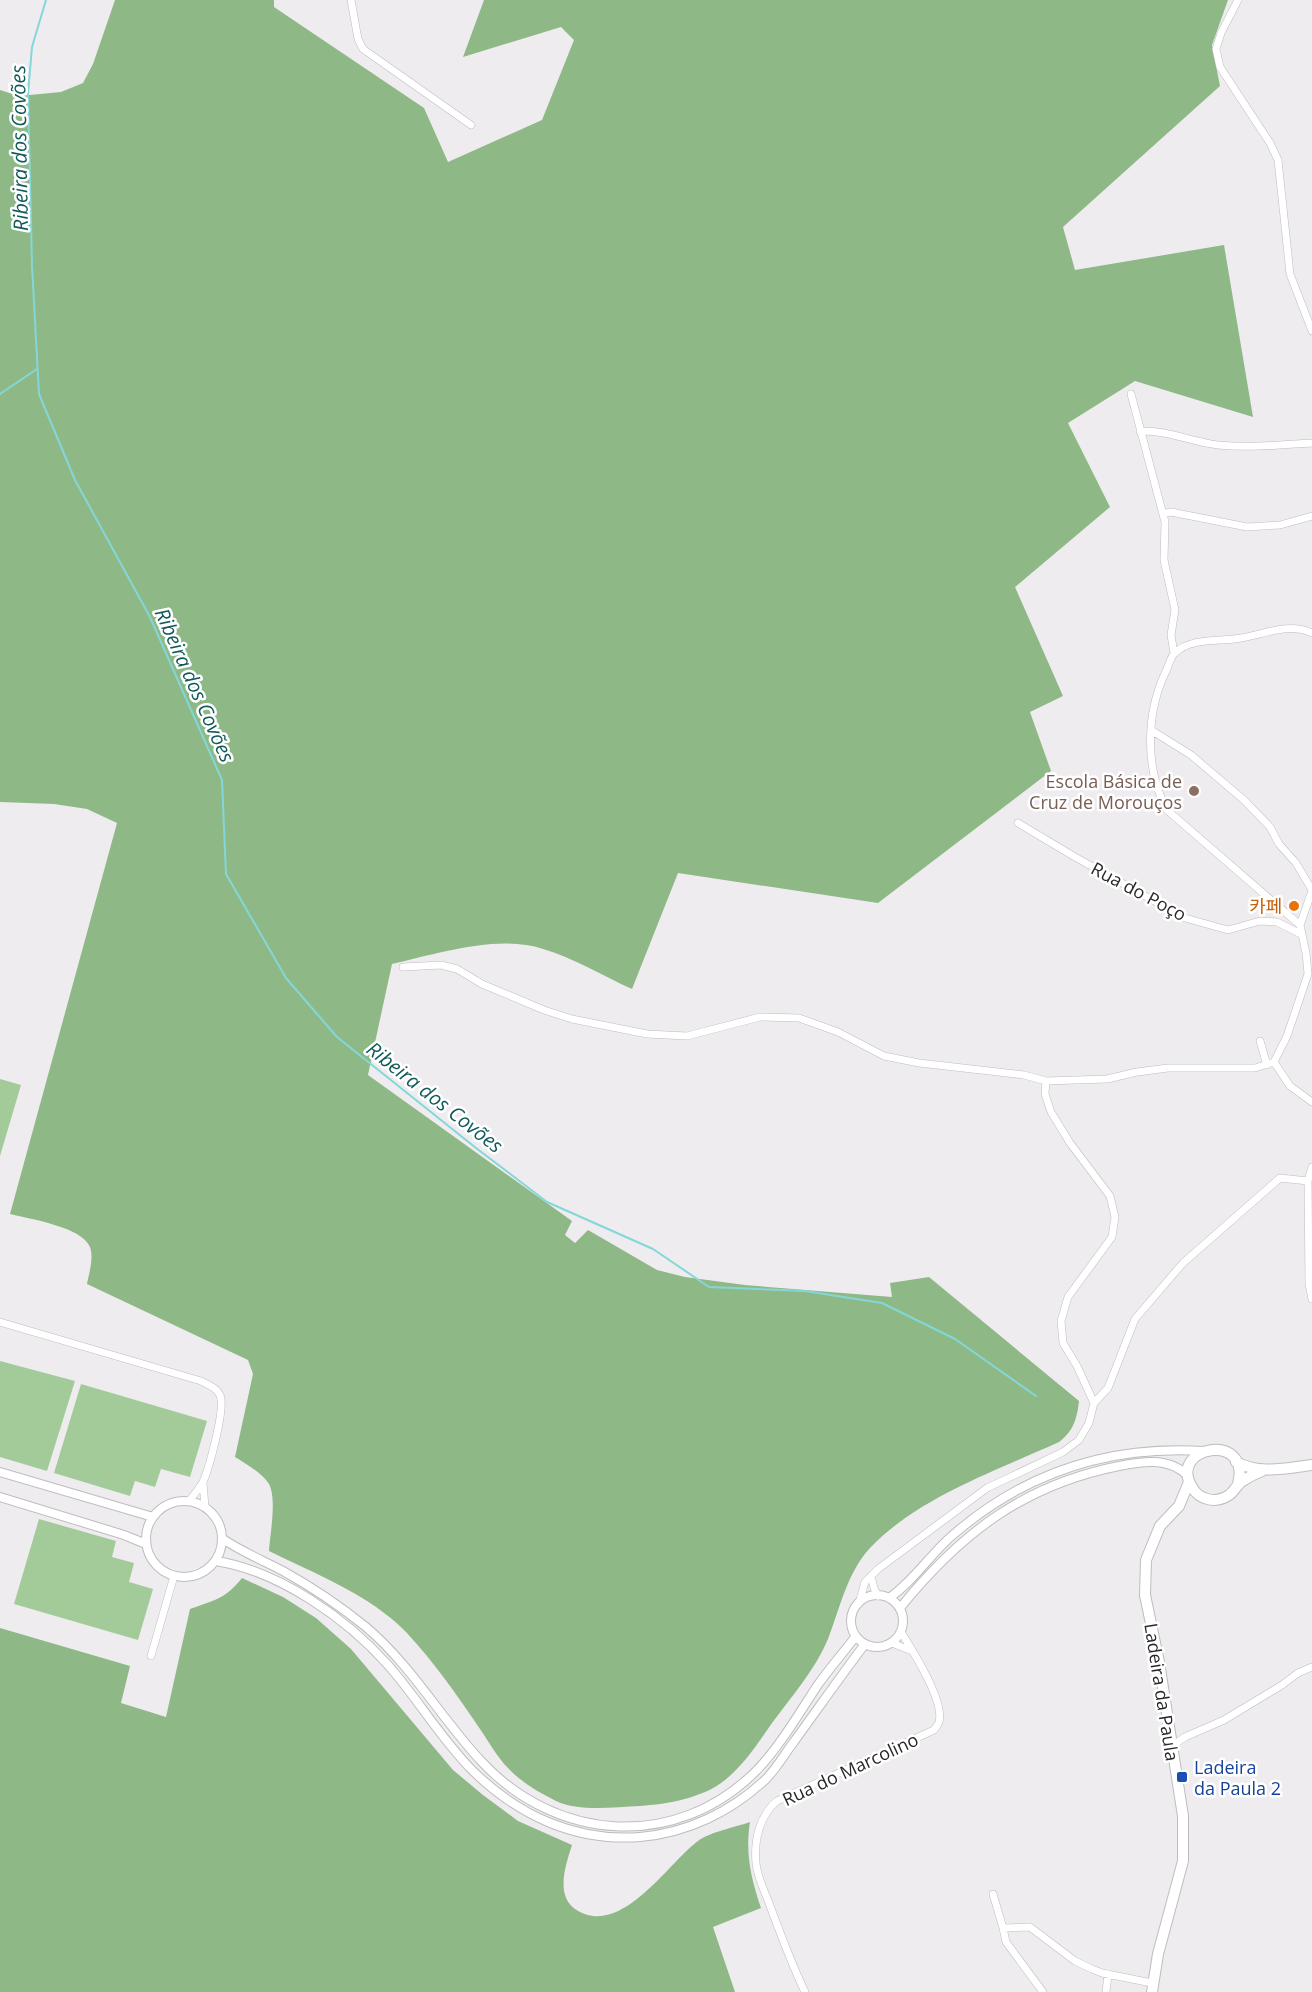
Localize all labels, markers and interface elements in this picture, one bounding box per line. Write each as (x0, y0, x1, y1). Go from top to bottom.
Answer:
water label: Ribeira dos Covões (4, 64, 34, 231)
water label: Ribeira dos Covões (149, 604, 241, 767)
place label: Escola Básica de Cruz de Morouços (1029, 769, 1182, 814)
marker: Escola Básica de Cruz de Morouços (1187, 784, 1201, 798)
street label: Rua do Poço (1087, 856, 1191, 926)
place label: 카페 (1249, 894, 1282, 918)
marker: 카페 (1287, 899, 1301, 913)
water label: Ribeira dos Covões (361, 1035, 509, 1159)
street label: Ladeira da Paula (1139, 1621, 1185, 1763)
street label: Rua do Marcolino (778, 1727, 922, 1811)
place label: Ladeira da Paula 2 (1194, 1755, 1281, 1800)
marker: Ladeira da Paula 2 (1175, 1770, 1189, 1784)

